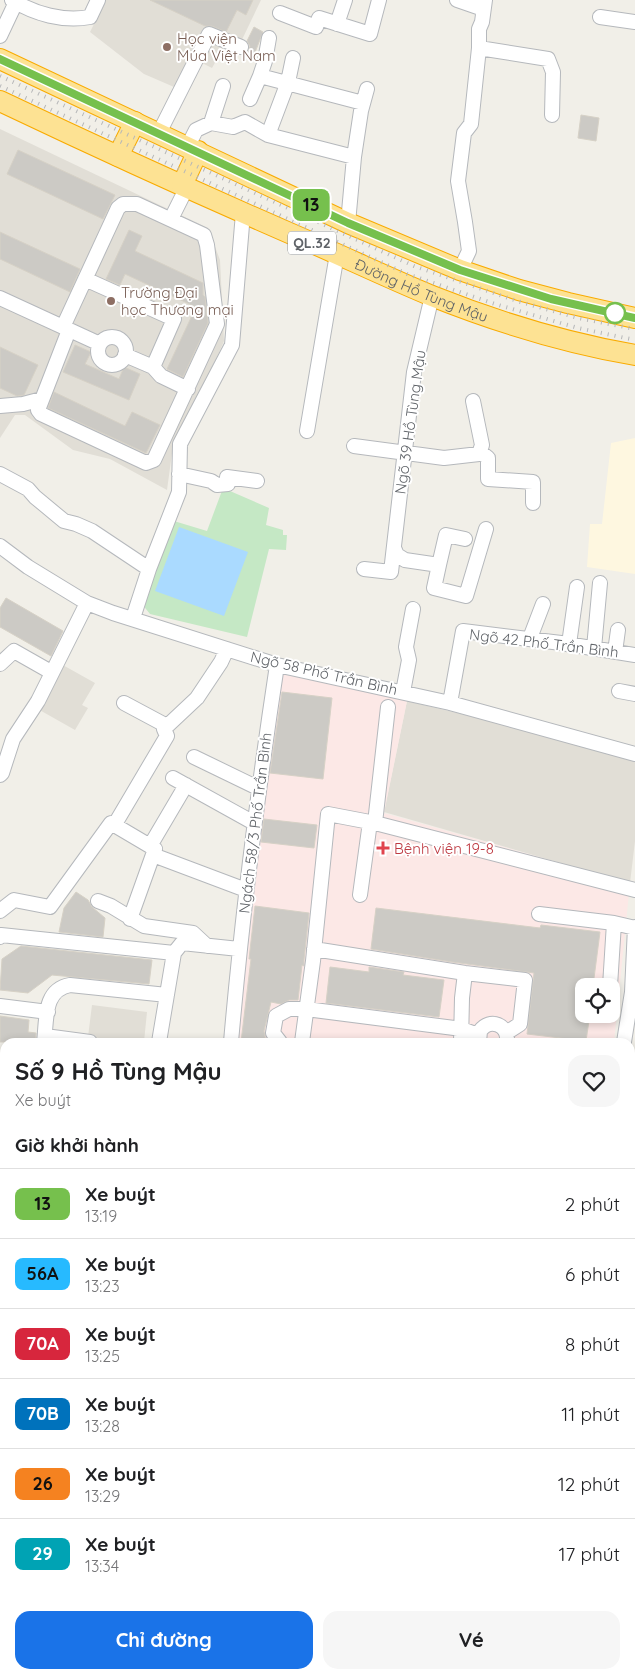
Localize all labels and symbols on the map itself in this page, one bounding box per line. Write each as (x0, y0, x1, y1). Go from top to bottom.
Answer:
place label: Học viện Múa Việt Nam (177, 29, 276, 65)
marker: Học viện Múa Việt Nam (161, 41, 173, 53)
line badge: 13 (288, 189, 334, 221)
road number: QL.32 (288, 232, 336, 254)
street label: Đường Hồ Tùng Mậu (352, 254, 491, 326)
place label: Trường Đại học Thương mại (121, 283, 234, 319)
marker: Trường Đại học Thương mại (105, 295, 117, 307)
unlabelled marker (604, 302, 626, 324)
street label: Ngõ 39 Hồ Tùng Mậu (390, 349, 430, 495)
street label: Ngõ 42 Phố Trần Bình (468, 624, 620, 662)
street label: Ngõ 58 Phố Trần Bình (249, 647, 399, 699)
street label: Ngách 58/3 Phố Trần Bình (234, 731, 276, 915)
place label: Bệnh viện 19-8 (394, 839, 494, 858)
marker: Bệnh viện 19-8 (376, 841, 390, 855)

